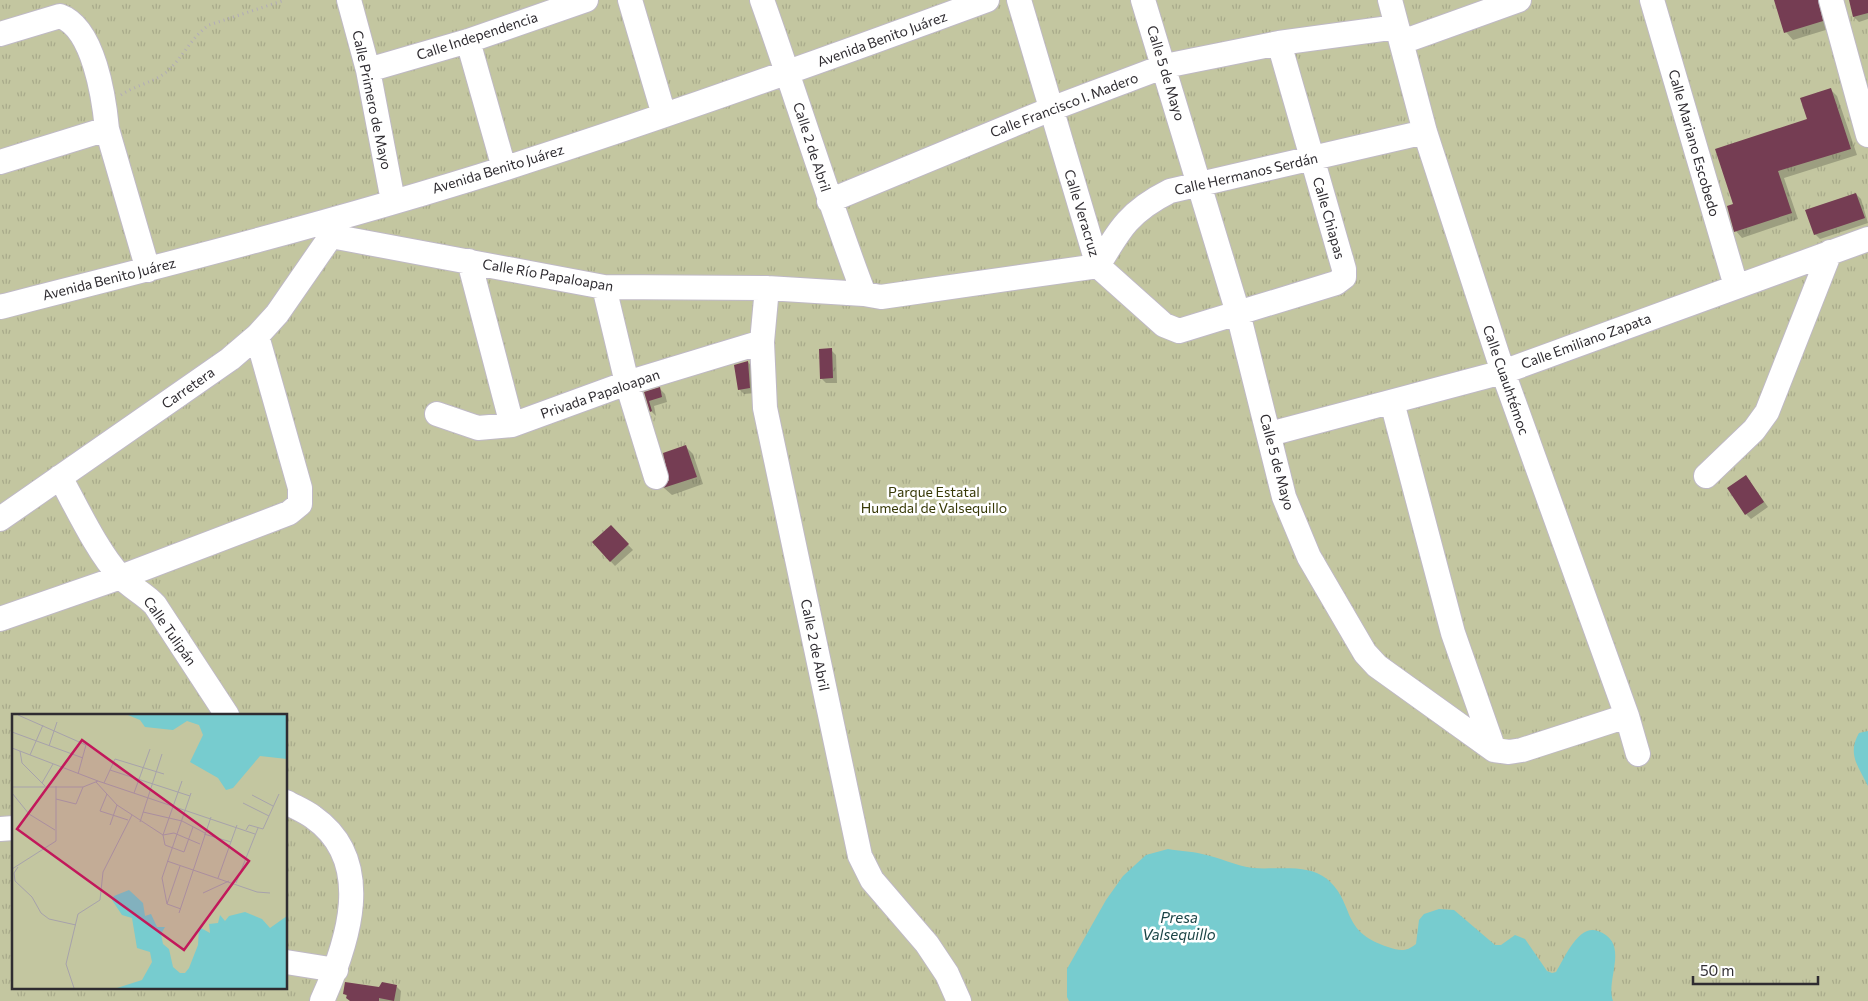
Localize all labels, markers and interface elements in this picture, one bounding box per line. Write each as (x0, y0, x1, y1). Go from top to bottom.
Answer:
street label: Avenida Benito Juárez (815, 7, 949, 70)
street label: Calle Independencia (414, 8, 540, 63)
street label: Calle 5 de Mayo (1144, 23, 1189, 123)
street label: Calle Primero de Mayo (349, 29, 396, 171)
street label: Calle Mariano Escobedo (1665, 67, 1724, 218)
street label: Calle Francisco I. Madero (987, 68, 1140, 141)
street label: Calle 2 de Abril (790, 100, 835, 194)
street label: Avenida Benito Juárez (430, 140, 566, 197)
street label: Calle Hermanos Serdán (1172, 149, 1319, 198)
street label: Calle Veracruz (1061, 167, 1104, 258)
street label: Calle Chiapas (1310, 175, 1349, 261)
street label: Avenida Benito Juárez (40, 254, 177, 303)
street label: Calle Río Papaloapan (481, 255, 615, 294)
street label: Calle Emiliano Zapata (1518, 309, 1653, 372)
street label: Calle Cuauhtémoc (1480, 323, 1533, 437)
street label: Carretera (158, 363, 218, 412)
street label: Privada Papaloapan (538, 365, 662, 422)
street label: Calle 5 de Mayo (1256, 412, 1298, 512)
park label: Parque Estatal Humedal de Valsequillo (861, 483, 1007, 516)
street label: Calle Tulipán (140, 593, 200, 669)
street label: Calle 2 de Abril (797, 597, 834, 692)
inset map (12, 714, 288, 988)
water label: Presa Valsequillo (1142, 908, 1216, 943)
scale bar (1693, 954, 1818, 986)
text: 50 m (1700, 961, 1734, 979)

